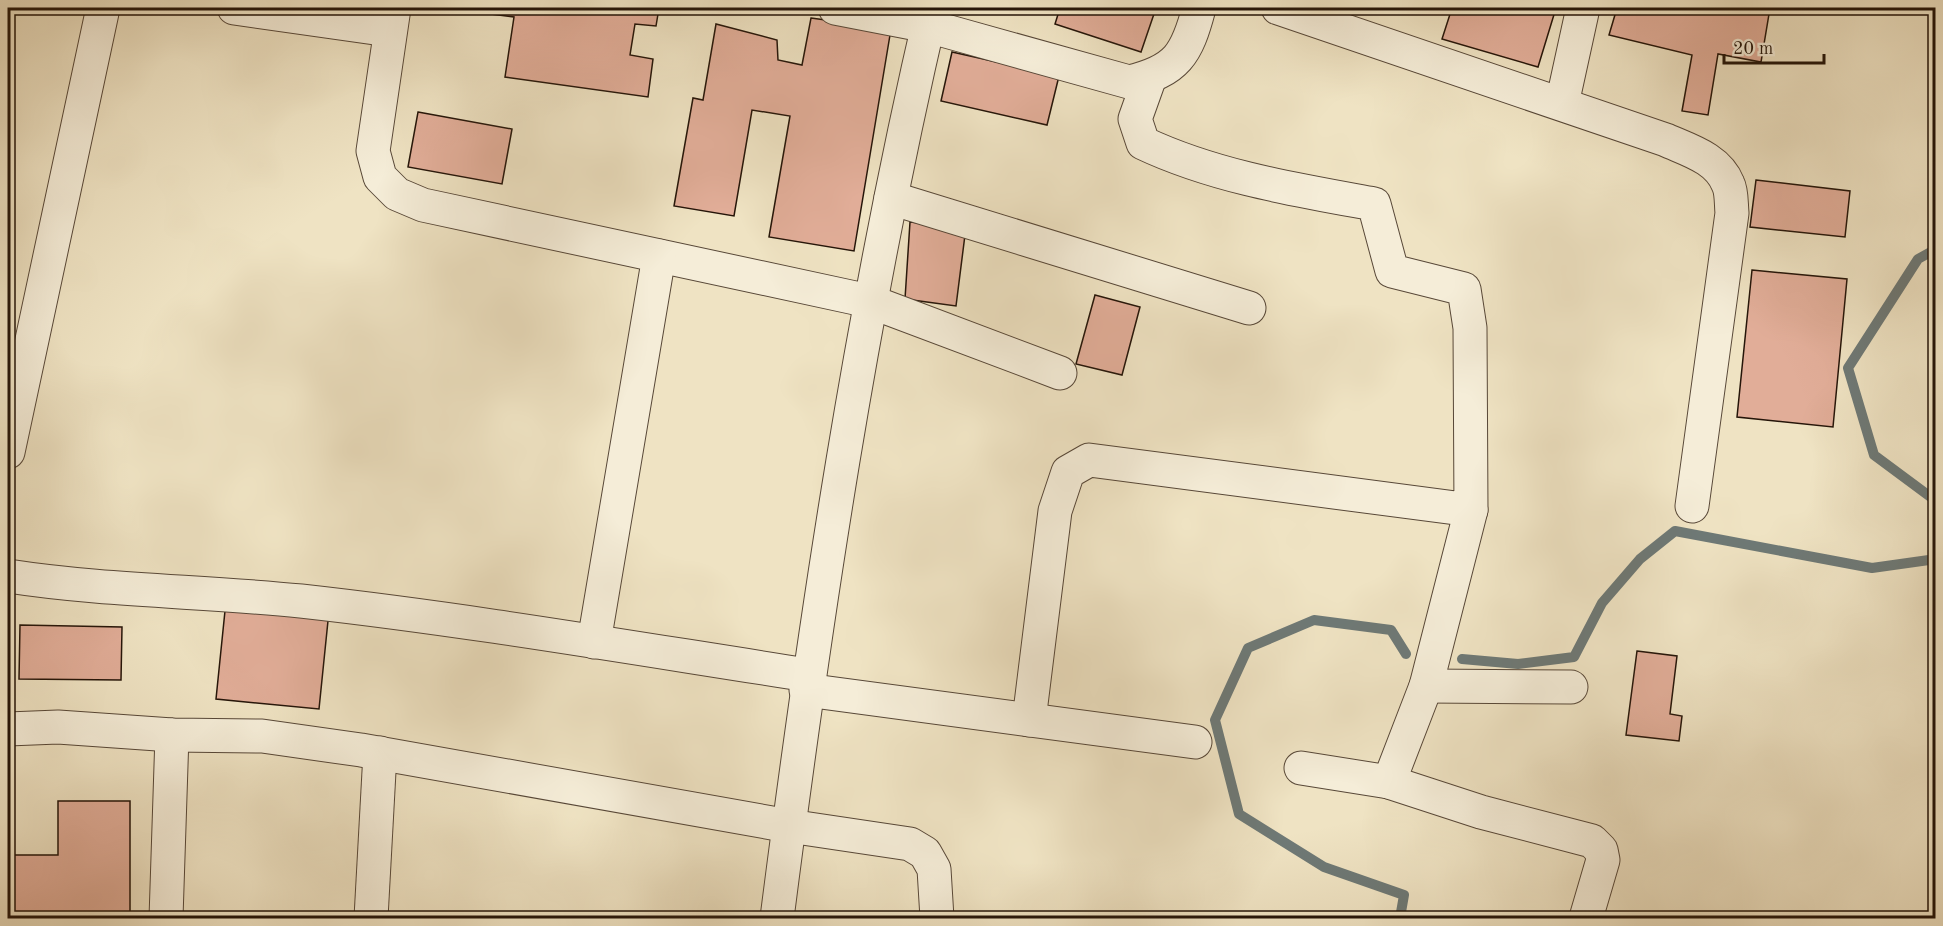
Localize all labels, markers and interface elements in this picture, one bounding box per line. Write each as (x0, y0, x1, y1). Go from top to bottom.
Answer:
scale bar (1724, 27, 1824, 65)
text: 20 m (1733, 40, 1773, 58)

